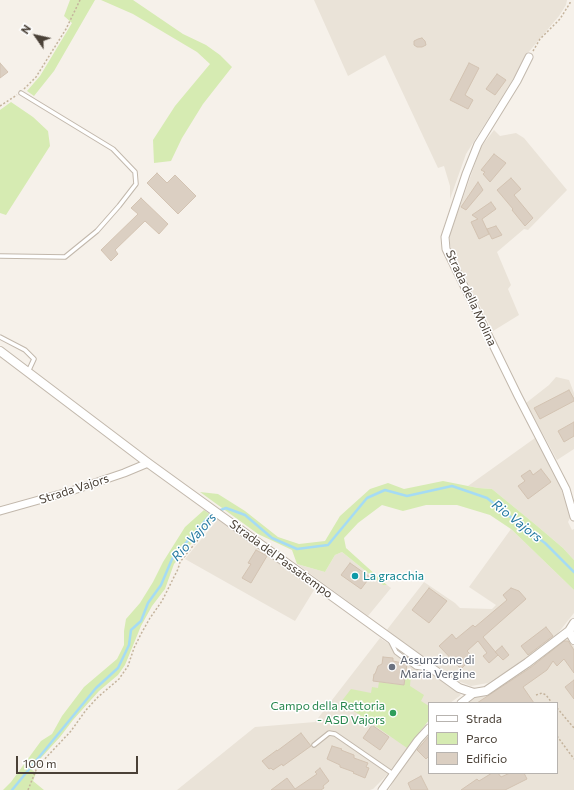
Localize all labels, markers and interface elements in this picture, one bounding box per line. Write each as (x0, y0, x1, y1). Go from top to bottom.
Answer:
north arrow (16, 16, 56, 56)
text: N (18, 22, 33, 36)
street label: Strada della Molina (442, 248, 500, 348)
street label: Strada Vajors (37, 471, 111, 507)
water label: Rio Vajors (489, 497, 545, 545)
water label: Rio Vajors (168, 510, 220, 564)
street label: Strada del Passatempo (227, 517, 335, 601)
place label: La gracchia (363, 569, 424, 583)
marker: La gracchia (350, 571, 360, 581)
place label: Assunzione di Maria Vergine (400, 653, 475, 681)
marker: Assunzione di Maria Vergine (387, 662, 397, 672)
place label: Campo della Rettoria - ASD Vajors (271, 699, 385, 727)
legend (428, 702, 558, 774)
marker: Campo della Rettoria - ASD Vajors (388, 708, 398, 718)
text: Strada (466, 711, 502, 725)
text: Parco (466, 731, 498, 745)
scale bar (18, 748, 140, 774)
text: Edificio (466, 751, 507, 765)
text: 100 m (23, 756, 57, 770)

